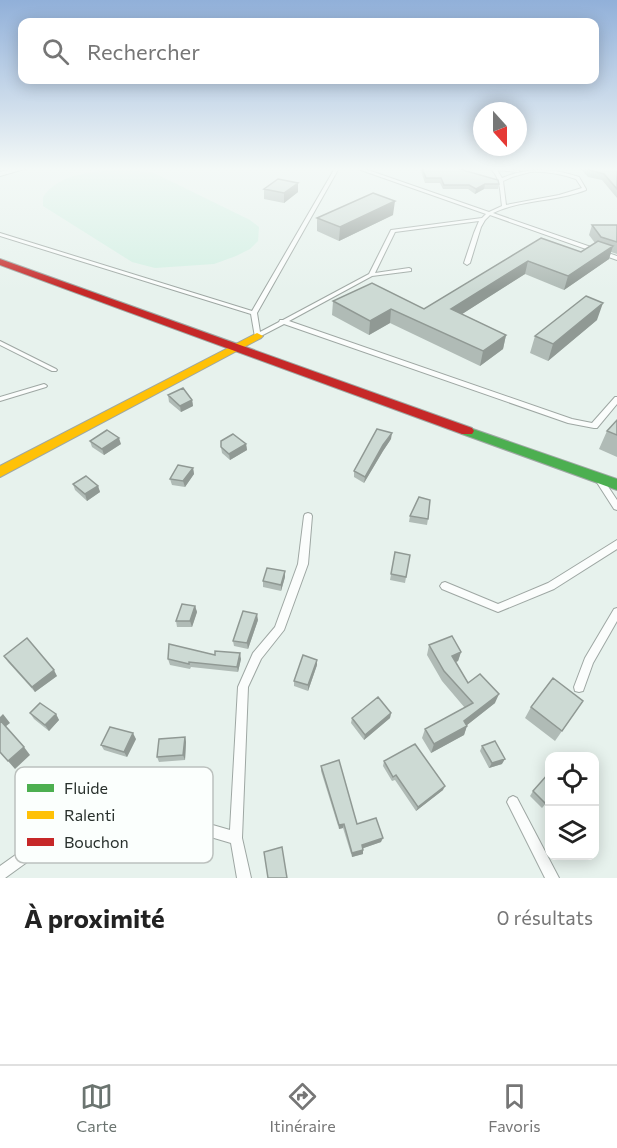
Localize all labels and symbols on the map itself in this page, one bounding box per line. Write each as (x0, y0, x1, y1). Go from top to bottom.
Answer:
north arrow (473, 102, 527, 156)
legend (15, 767, 213, 863)
text: Fluide (64, 778, 108, 797)
text: Ralenti (64, 805, 115, 824)
text: Bouchon (64, 832, 129, 851)

